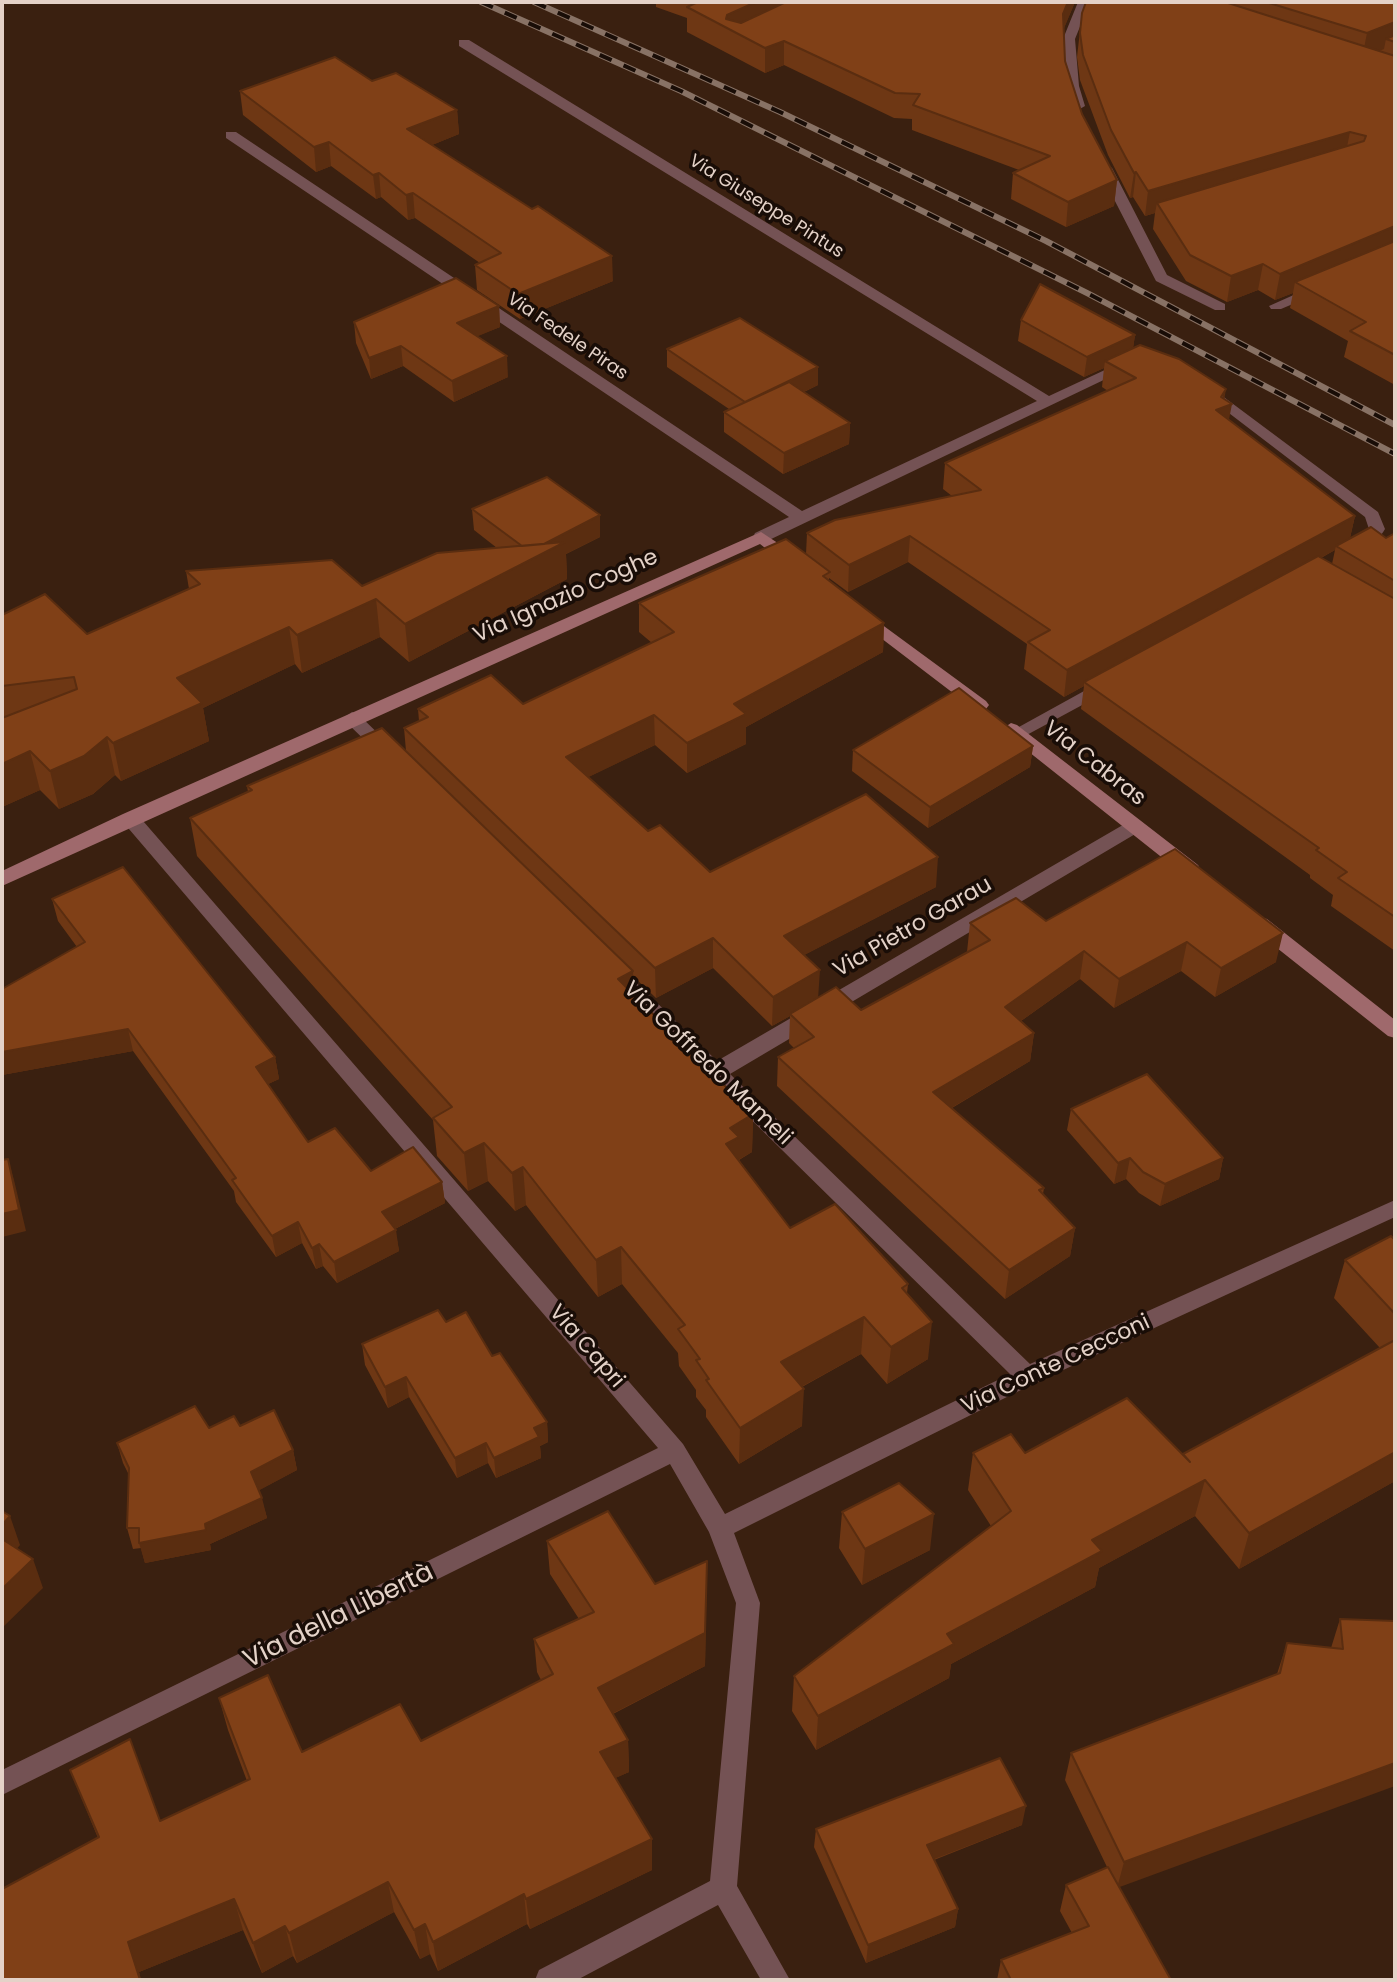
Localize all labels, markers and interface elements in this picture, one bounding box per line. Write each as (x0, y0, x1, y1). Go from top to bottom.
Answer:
street label: Via Giuseppe Pintus (685, 151, 847, 263)
street label: Via Fedele Piras (503, 289, 631, 385)
street label: Via Ignazio Coghe (470, 544, 662, 650)
street label: Via Cabras (1038, 716, 1150, 812)
street label: Via Pietro Garau (829, 872, 997, 984)
street label: Via Goffredo Mameli (617, 977, 797, 1151)
street label: Via Capri (543, 1300, 629, 1394)
street label: Via Conte Cecconi (958, 1310, 1154, 1420)
street label: Via della Libertà (239, 1557, 439, 1677)

